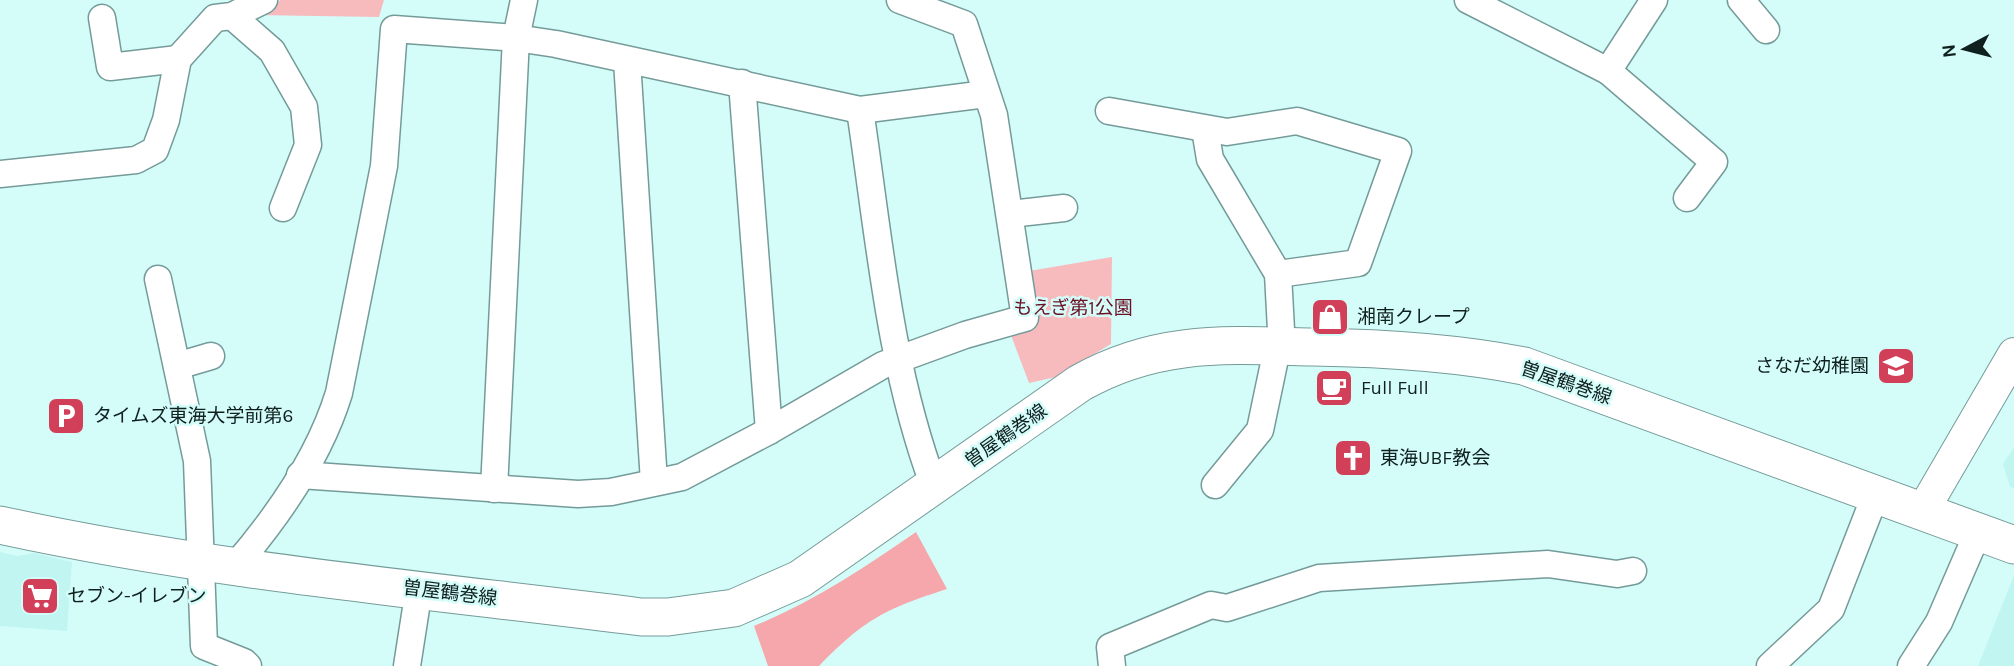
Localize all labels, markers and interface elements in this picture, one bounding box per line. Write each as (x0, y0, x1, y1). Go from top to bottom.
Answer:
north arrow (1930, 14, 2000, 84)
text: N (1937, 43, 1961, 59)
shop icon: 湘南クレープ (1309, 296, 1351, 338)
park label: もえぎ第1公園 (1013, 297, 1133, 319)
place label: 湘南クレープ (1357, 306, 1470, 328)
school or university icon: さなだ幼稚園 (1875, 345, 1917, 387)
place label: さなだ幼稚園 (1755, 355, 1869, 377)
street label: 曽屋鶴巻線 (1517, 357, 1615, 409)
cafe icon: Full Full (1313, 367, 1355, 409)
place label: Full Full (1361, 377, 1429, 399)
parking icon: タイムズ東海大学前第6 (45, 395, 87, 437)
street label: 曽屋鶴巻線 (961, 400, 1051, 472)
place label: タイムズ東海大学前第6 (93, 405, 294, 427)
church icon: 東海UBF教会 (1332, 437, 1374, 479)
place label: 東海UBF教会 (1380, 447, 1490, 469)
supermarket icon: セブン-イレブン (19, 575, 61, 617)
street label: 曽屋鶴巻線 (402, 576, 498, 610)
place label: セブン-イレブン (67, 585, 207, 607)

